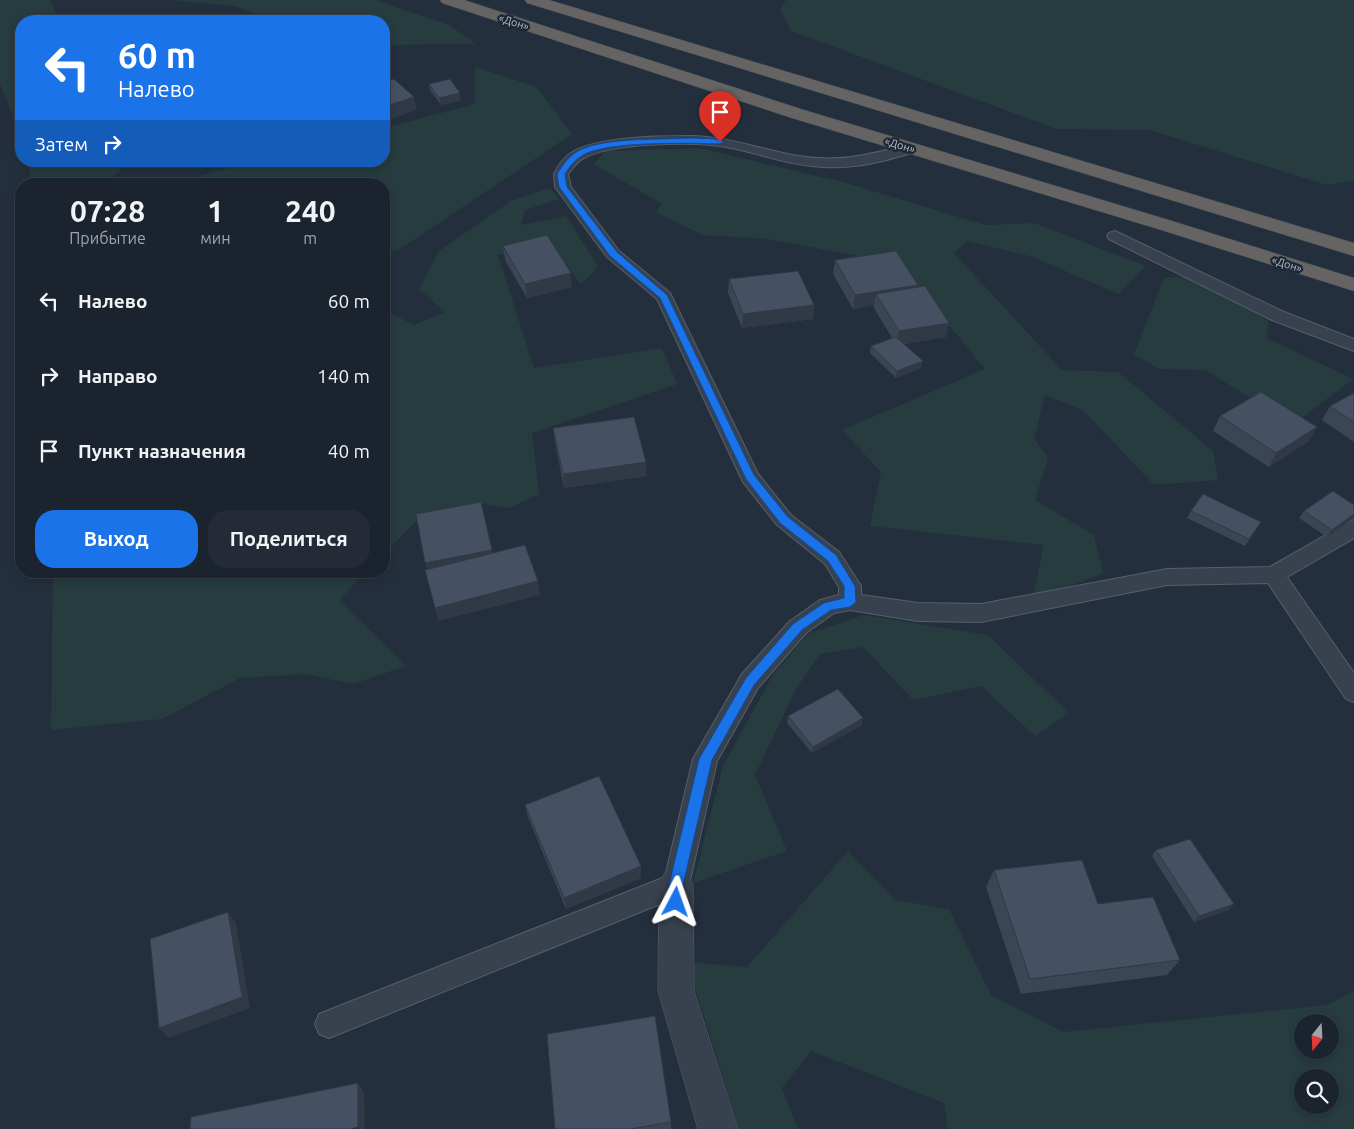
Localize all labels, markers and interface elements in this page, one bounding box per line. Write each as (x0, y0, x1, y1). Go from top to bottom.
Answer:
street label: «Дон» (497, 12, 531, 32)
icon: left (35, 35, 100, 100)
text: 60 m (118, 35, 196, 75)
text: Налево (118, 76, 195, 101)
pin (699, 91, 741, 142)
icon: arrive (706, 98, 734, 126)
icon: right (98, 130, 126, 158)
text: Затем (35, 133, 88, 155)
street label: «Дон» (883, 135, 917, 155)
text: 07:28 (70, 194, 145, 228)
text: 1 (207, 194, 224, 228)
text: 240 (285, 194, 336, 228)
text: Прибытие (69, 229, 146, 247)
text: мин (200, 229, 231, 247)
text: m (303, 229, 317, 247)
street label: «Дон» (1270, 254, 1304, 274)
icon: left (35, 287, 63, 315)
text: Налево (78, 290, 147, 312)
text: 60 m (328, 290, 370, 312)
icon: right (35, 362, 63, 390)
text: Направо (78, 365, 158, 387)
text: 140 m (317, 365, 370, 387)
icon: arrive (35, 437, 63, 465)
text: Пункт назначения (78, 440, 246, 462)
text: 40 m (328, 440, 370, 462)
button: Выход (35, 510, 198, 568)
button: Поделиться (208, 510, 370, 568)
position arrow (649, 875, 701, 927)
north arrow (1294, 1014, 1339, 1059)
map controls (1294, 1014, 1339, 1114)
button: search (1294, 1069, 1339, 1114)

